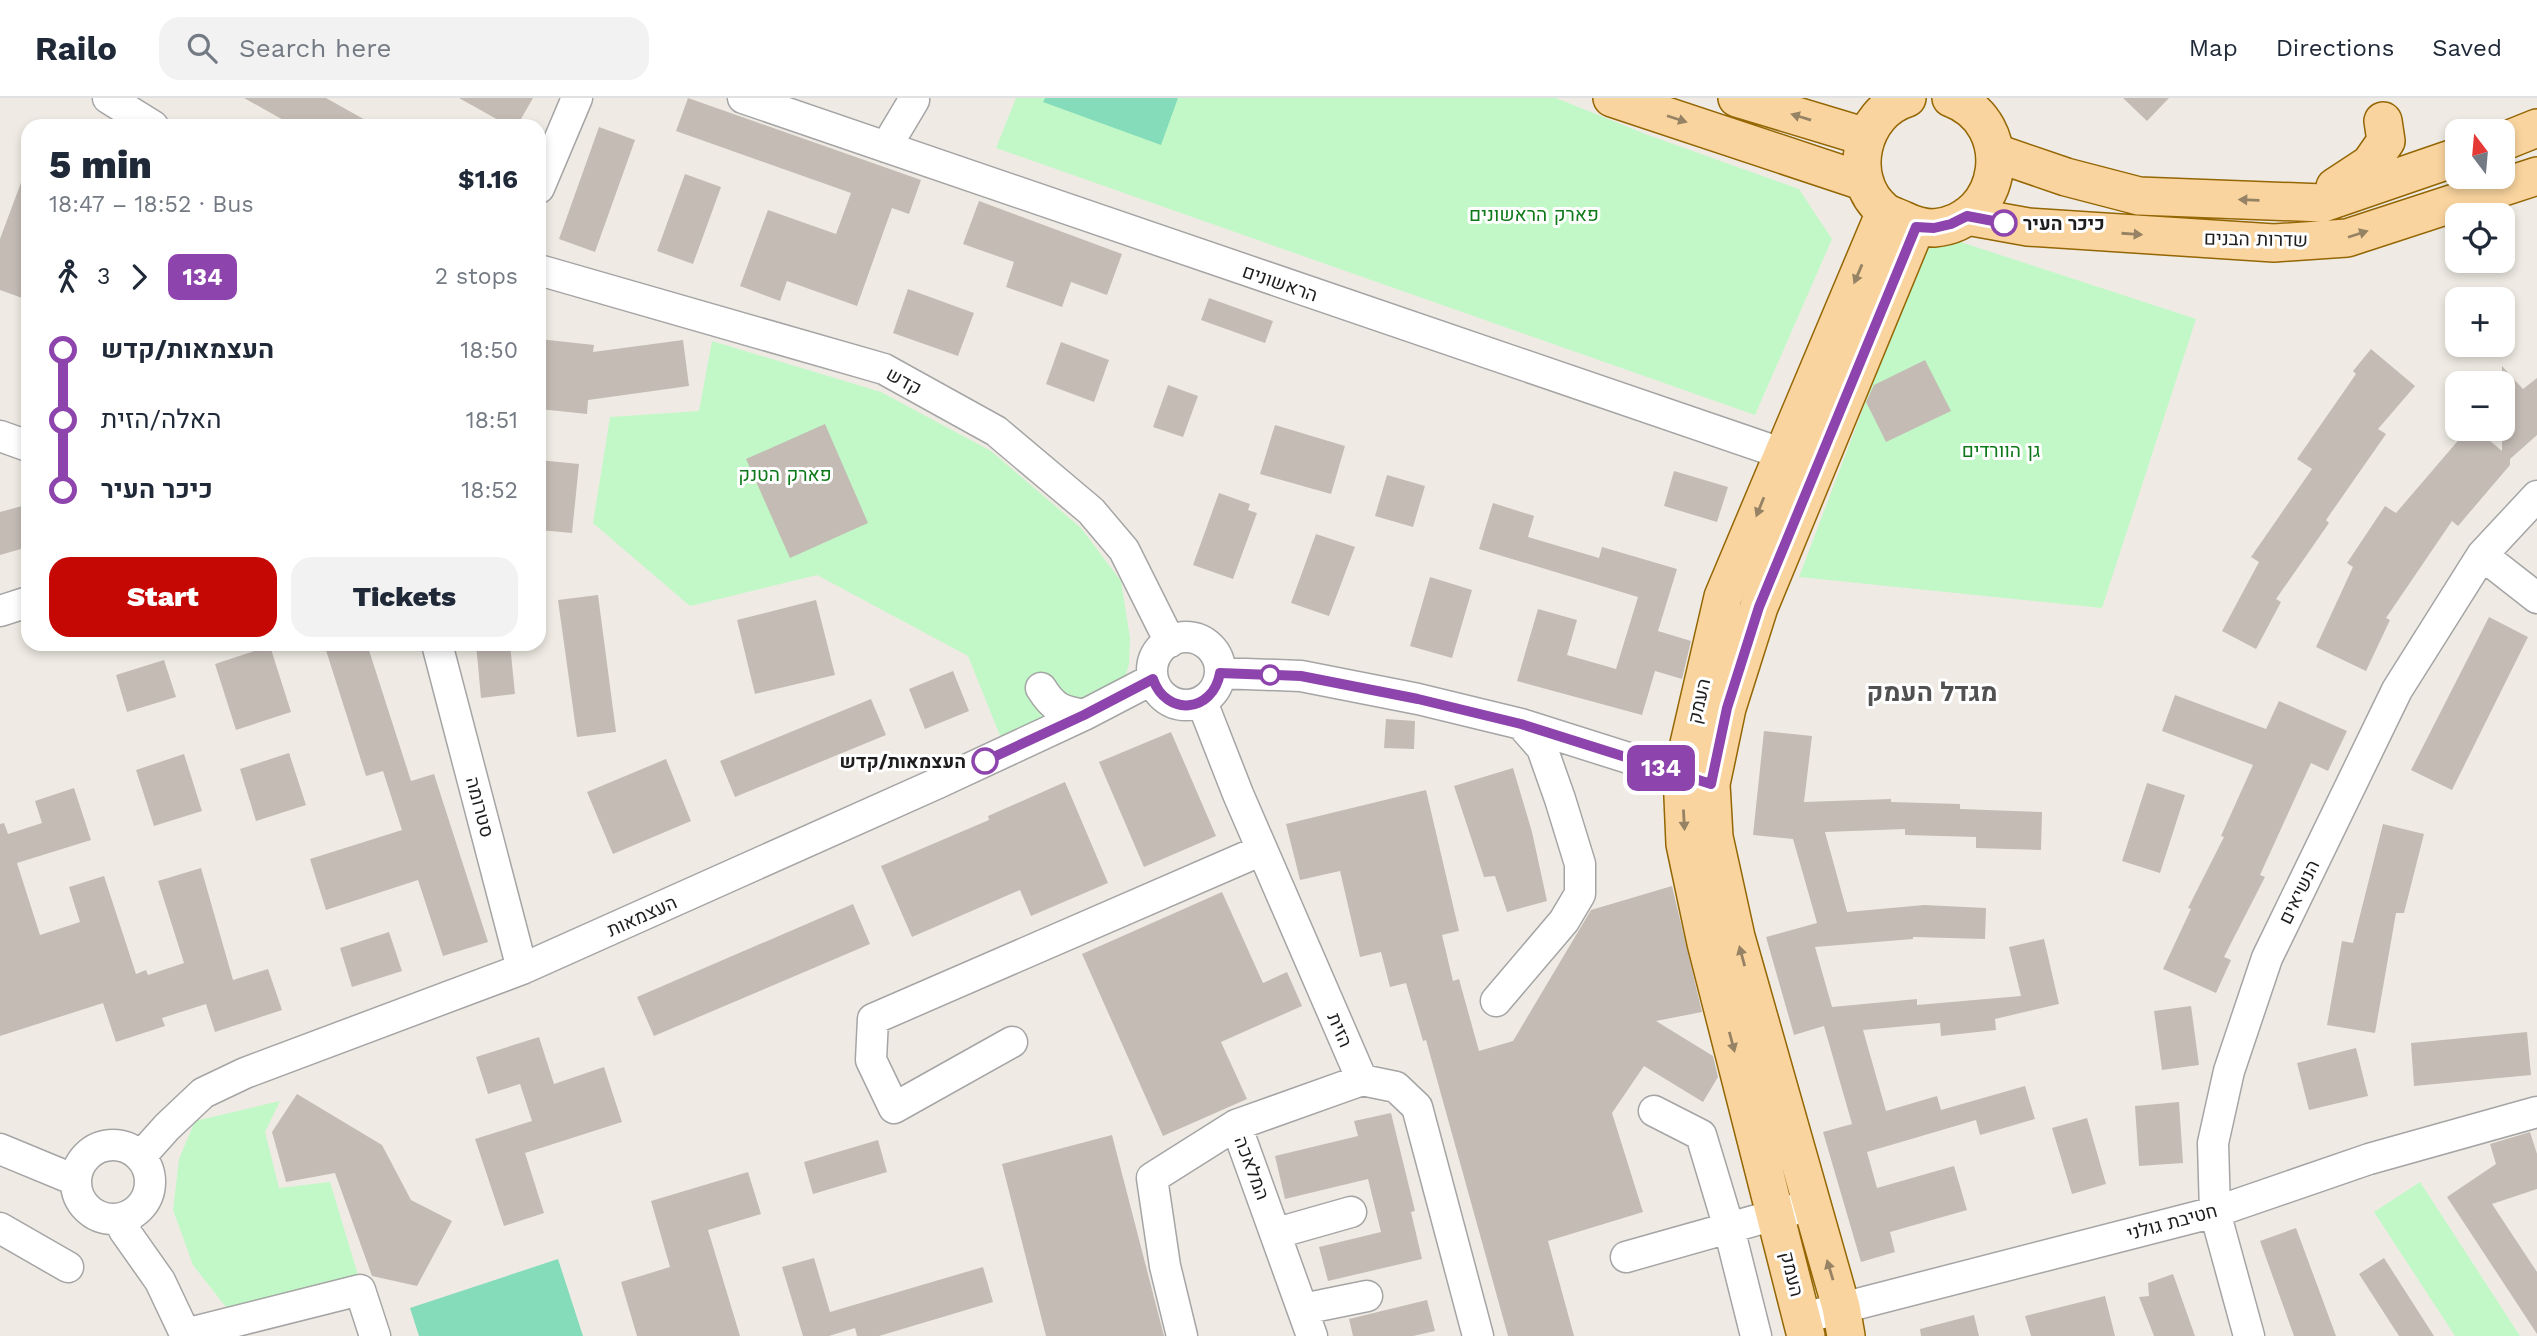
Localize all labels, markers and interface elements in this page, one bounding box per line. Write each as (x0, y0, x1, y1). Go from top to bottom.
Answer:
search box (159, 17, 649, 80)
text: Railo (35, 29, 117, 68)
icon: search (183, 29, 221, 67)
text: Search here (239, 33, 391, 63)
text: Map (2189, 34, 2238, 62)
text: Directions (2276, 34, 2394, 62)
text: Saved (2432, 34, 2502, 62)
one-way arrow (1791, 112, 1812, 122)
one-way arrow (1666, 115, 1687, 125)
north arrow (2445, 119, 2515, 189)
map controls (2445, 119, 2515, 441)
text: 5 min (49, 143, 152, 187)
text: $1.16 (458, 164, 518, 194)
text: 18:47 – 18:52 · Bus (49, 191, 254, 218)
one-way arrow (2238, 195, 2260, 206)
park label: פארק הראשונים (1469, 203, 1599, 226)
button: locate (2445, 203, 2515, 273)
marker: כיכר העיר (1991, 210, 2017, 236)
place label: כיכר העיר (2023, 212, 2105, 235)
street label: שדרות הבנים (2204, 227, 2308, 251)
one-way arrow (2348, 228, 2369, 239)
one-way arrow (2121, 229, 2143, 240)
icon: walk (49, 258, 87, 296)
icon: forward (120, 258, 158, 296)
street label: הראשונים (1239, 259, 1321, 307)
text: 3 (97, 263, 110, 290)
text: 134 (182, 263, 223, 291)
text: 2 stops (435, 263, 518, 290)
one-way arrow (1852, 264, 1863, 285)
button: + (2445, 287, 2515, 357)
text: העצמאות/קדש (101, 334, 274, 364)
text: 18:50 (460, 337, 518, 364)
street label: קדש (882, 362, 926, 400)
button: − (2445, 371, 2515, 441)
text: האלה/הזית (101, 404, 222, 434)
text: 18:51 (466, 407, 518, 434)
park label: גן הוורדים (1962, 439, 2040, 462)
park label: פארק הטנק (738, 463, 832, 486)
text: כיכר העיר (101, 474, 213, 504)
text: 18:52 (461, 477, 518, 504)
one-way arrow (1754, 496, 1765, 517)
button: Start (49, 557, 277, 637)
button: Tickets (291, 557, 518, 637)
unlabelled marker (1260, 665, 1280, 685)
street label: העמק (1683, 676, 1715, 726)
district label: מגדל העמק (1866, 677, 1998, 707)
line badge: 134 (1621, 745, 1701, 791)
marker: העצמאות/קדש (972, 748, 998, 774)
place label: העצמאות/קדש (839, 750, 966, 773)
text: 134 (1641, 754, 1681, 782)
street label: סטרומה (461, 774, 499, 840)
one-way arrow (1679, 809, 1690, 831)
street label: הנשיאים (2274, 856, 2324, 928)
street label: העצמאות (603, 890, 681, 942)
one-way arrow (1736, 946, 1746, 967)
street label: הזית (1322, 1009, 1358, 1051)
one-way arrow (1727, 1031, 1738, 1053)
street label: המלאכה (1229, 1133, 1275, 1203)
street label: חטיבת גולני (2124, 1199, 2220, 1245)
street label: העמק (1775, 1249, 1809, 1299)
one-way arrow (1824, 1259, 1834, 1280)

